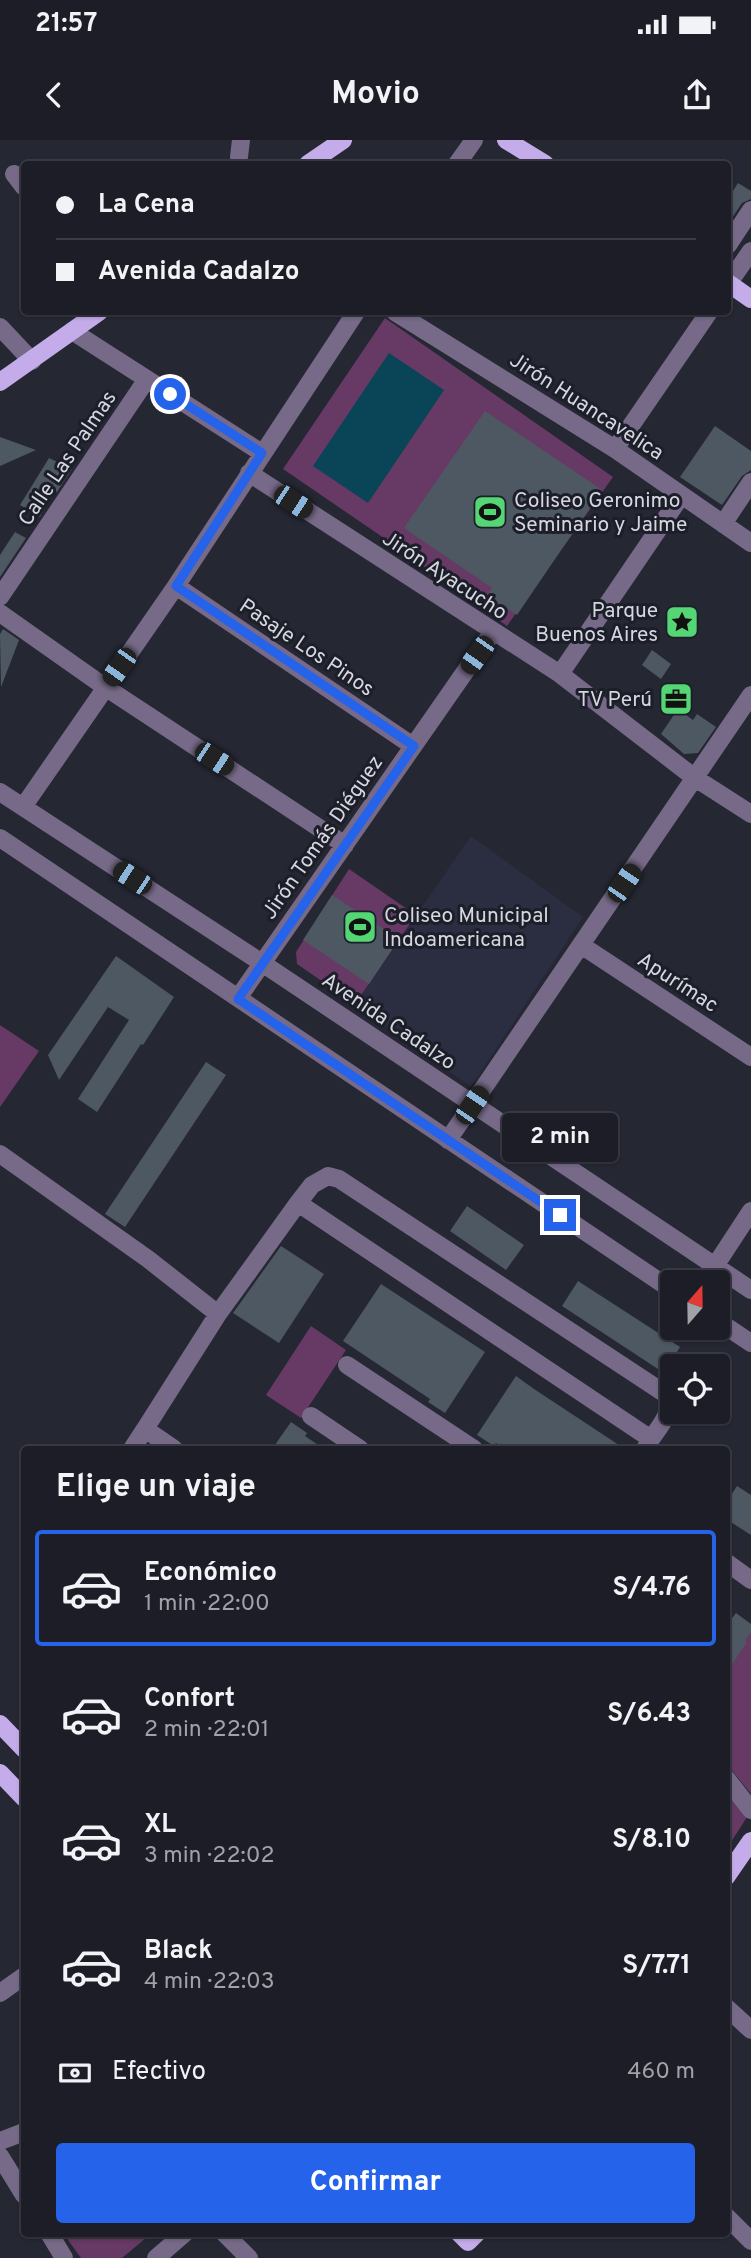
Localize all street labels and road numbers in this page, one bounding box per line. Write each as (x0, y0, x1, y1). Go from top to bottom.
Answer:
street label: Jirón Huancavelica (504, 347, 668, 467)
street label: Calle Las Palmas (13, 386, 123, 532)
street label: Jirón Ayacucho (377, 526, 512, 627)
street label: Pasaje Los Pinos (234, 593, 379, 703)
street label: Jirón Tomás Diéguez (257, 751, 390, 925)
street label: Apurímac (632, 947, 723, 1019)
street label: Avenida Cadalzo (316, 968, 460, 1077)

